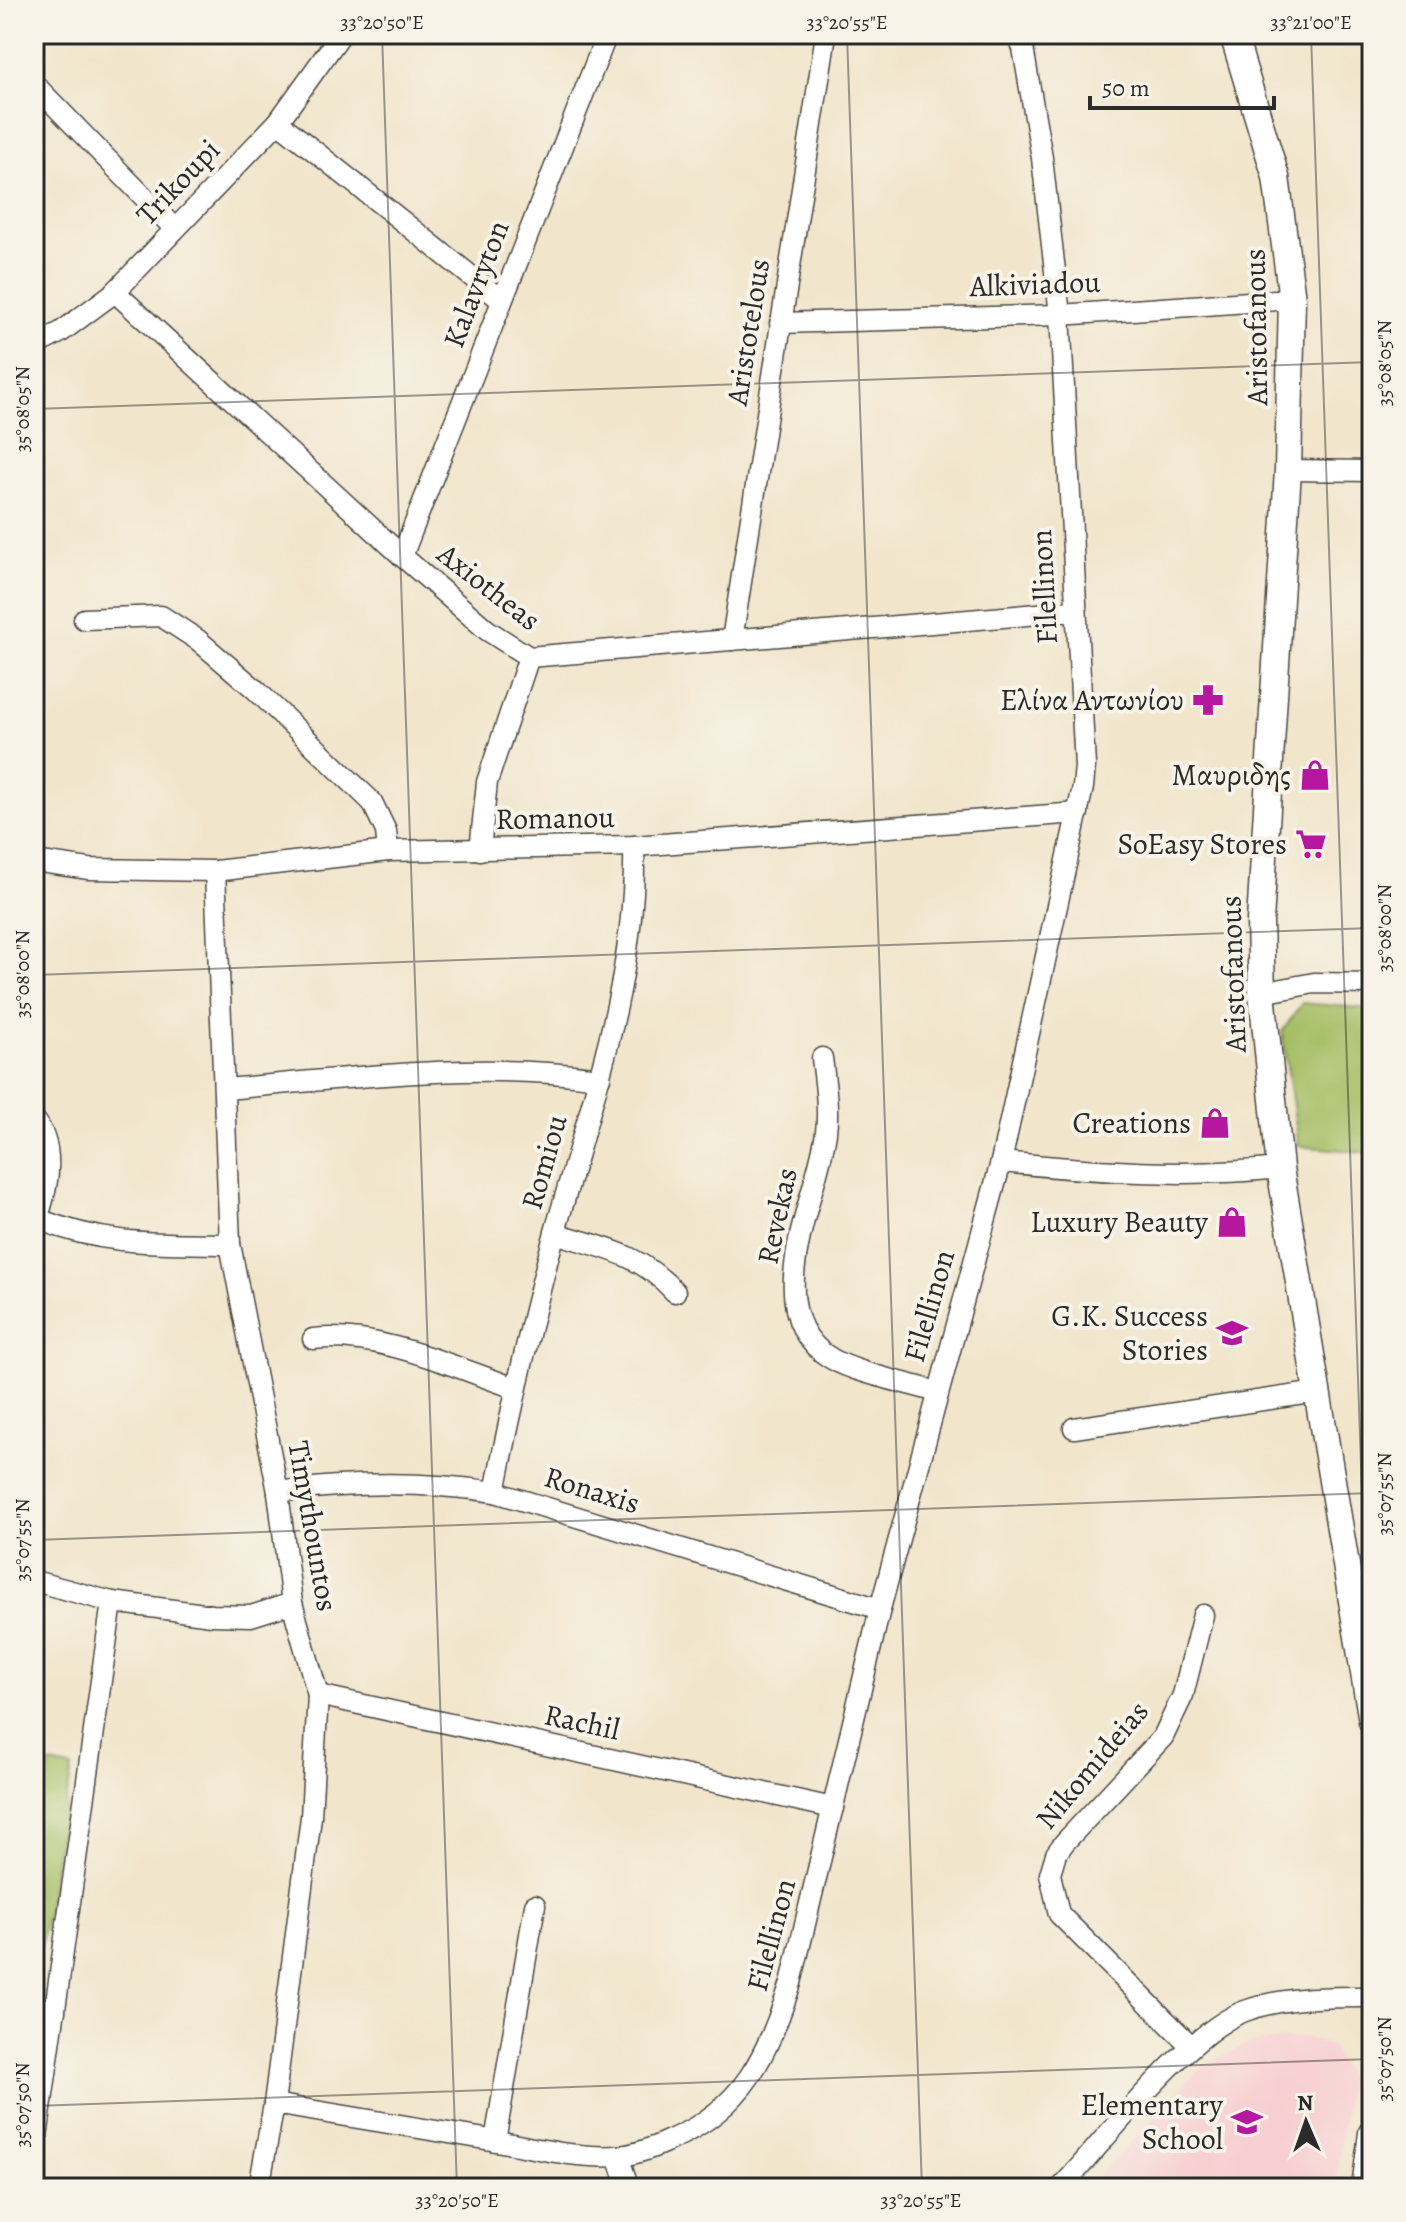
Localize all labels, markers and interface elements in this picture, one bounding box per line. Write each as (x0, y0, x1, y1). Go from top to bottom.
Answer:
text: 33°20'50"E (340, 9, 424, 36)
text: 33°20'55"E (806, 9, 888, 36)
text: 33°21'00"E (1270, 9, 1352, 36)
scale bar (1090, 60, 1274, 110)
text: 50 m (1102, 72, 1150, 104)
street label: Trikoupi (127, 130, 229, 234)
street label: Kalavryton (433, 215, 519, 353)
street label: Aristofanous (1235, 248, 1277, 407)
street label: Aristotelous (717, 256, 779, 409)
street label: Alkiviadou (968, 262, 1102, 306)
text: 35°08'05"N (1371, 320, 1398, 406)
text: 35°08'05"N (9, 366, 36, 452)
street label: Filellinon (1021, 529, 1067, 645)
street label: Axiotheas (428, 534, 549, 640)
place label: Ελίνα Αντωνίου (1000, 680, 1184, 720)
pharmacy icon: Ελίνα Αντωνίου (1191, 683, 1225, 717)
place label: Μαυριδης (1171, 755, 1291, 795)
shop icon: Μαυριδης (1298, 758, 1332, 792)
street label: Romanou (495, 797, 616, 839)
place label: SoEasy Stores (1117, 824, 1287, 864)
supermarket icon: SoEasy Stores (1294, 827, 1328, 861)
text: 35°08'00"N (1371, 884, 1398, 972)
street label: Aristofanous (1210, 895, 1256, 1054)
text: 35°08'00"N (9, 930, 36, 1018)
place label: Creations (1072, 1103, 1191, 1143)
shop icon: Creations (1198, 1106, 1232, 1140)
street label: Romiou (511, 1109, 577, 1214)
street label: Revekas (747, 1164, 807, 1268)
place label: Luxury Beauty (1030, 1202, 1209, 1242)
shop icon: Luxury Beauty (1215, 1205, 1249, 1239)
street label: Filellinon (894, 1245, 964, 1367)
place label: G.K. Success Stories (1051, 1296, 1208, 1370)
school or university icon: G.K. Success Stories (1215, 1316, 1249, 1350)
street label: Timythountos (278, 1438, 348, 1614)
text: 35°07'55"N (1371, 1452, 1398, 1536)
street label: Ronaxis (540, 1457, 644, 1523)
text: 35°07'55"N (9, 1498, 36, 1582)
street label: Nikomideias (1026, 1692, 1158, 1838)
street label: Rachil (541, 1695, 623, 1749)
street label: Filellinon (737, 1874, 805, 1996)
text: 35°07'50"N (1371, 2016, 1398, 2102)
text: 35°07'50"N (9, 2062, 36, 2148)
north arrow (1266, 2082, 1346, 2162)
place label: Elementary School (1080, 2085, 1224, 2159)
text: N (1297, 2088, 1314, 2118)
school or university icon: Elementary School (1230, 2105, 1264, 2139)
text: 33°20'50"E (415, 2187, 499, 2214)
text: 33°20'55"E (880, 2187, 962, 2214)

